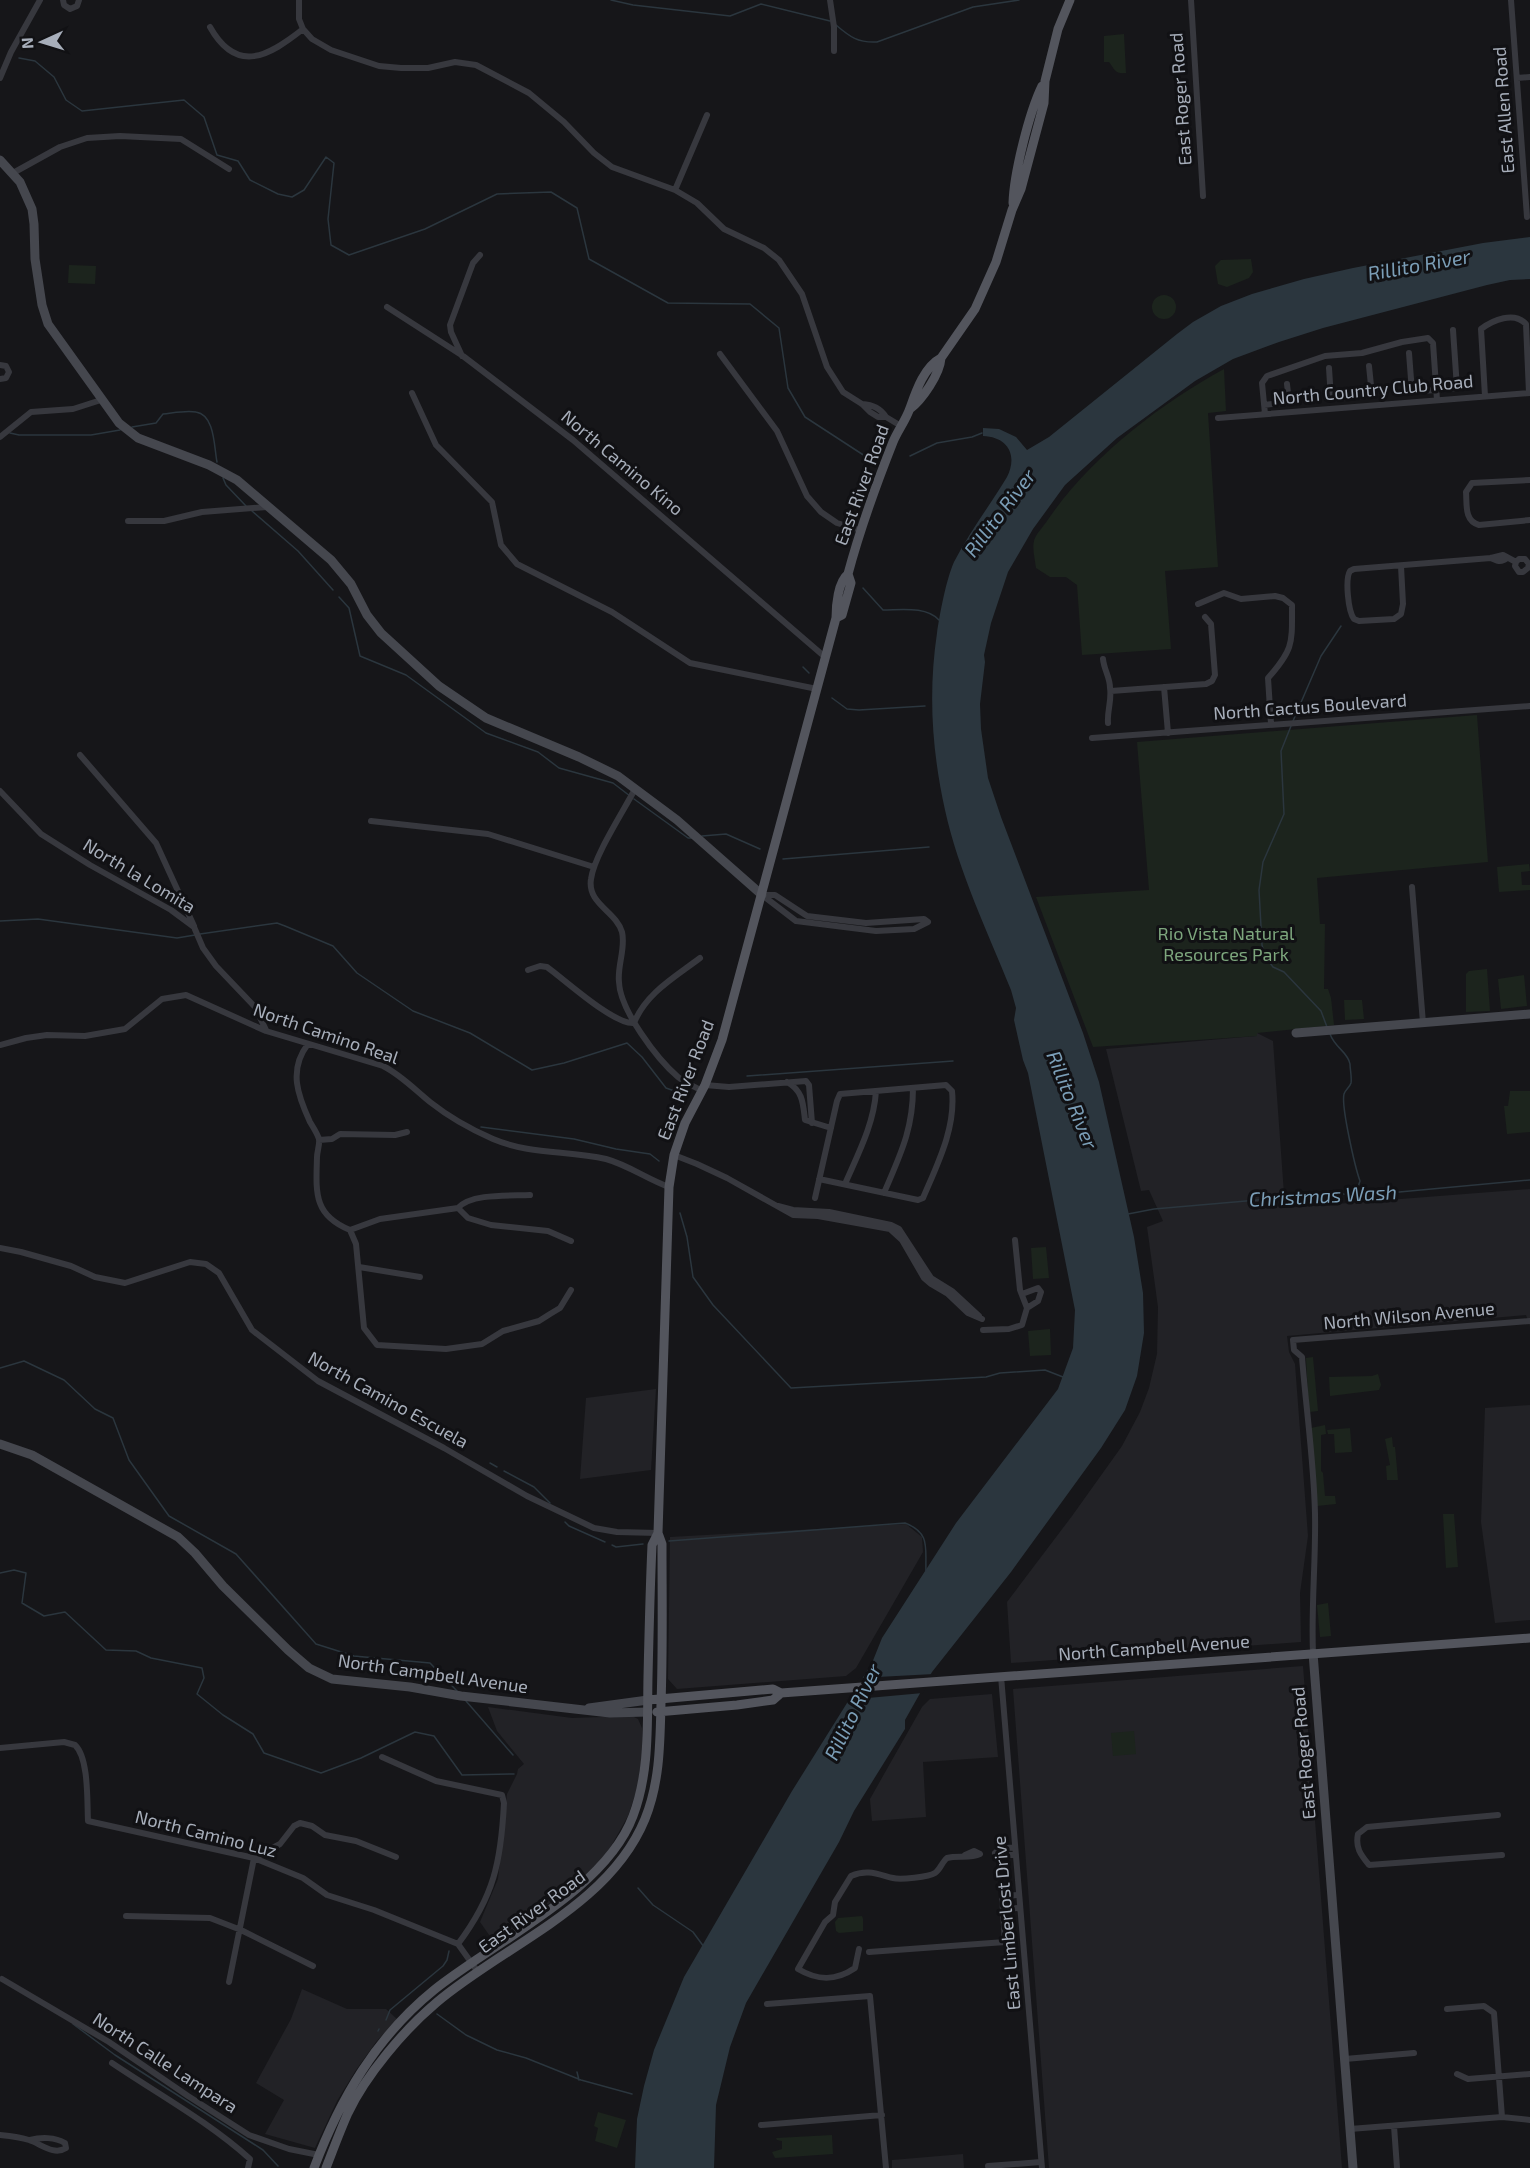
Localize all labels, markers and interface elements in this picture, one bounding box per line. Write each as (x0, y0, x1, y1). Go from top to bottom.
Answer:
north arrow (12, 12, 72, 72)
street label: East Roger Road (1164, 32, 1196, 166)
text: N (17, 37, 36, 50)
street label: East Allen Road (1488, 46, 1518, 174)
water label: Rillito River (1366, 243, 1473, 285)
street label: North Country Club Road (1272, 369, 1474, 409)
street label: North Camino Kino (557, 405, 688, 520)
street label: East River Road (829, 421, 893, 548)
water label: Rillito River (958, 463, 1041, 561)
street label: North Cactus Boulevard (1212, 688, 1407, 724)
street label: North la Lomita (79, 833, 200, 917)
park label: Rio Vista Natural Resources Park (1158, 922, 1295, 965)
street label: North Camino Real (251, 998, 403, 1068)
street label: East River Road (652, 1016, 718, 1143)
water label: Rillito River (1042, 1047, 1104, 1153)
water label: Christmas Wash (1248, 1179, 1398, 1211)
street label: North Wilson Avenue (1322, 1297, 1495, 1333)
street label: North Camino Escuela (305, 1346, 472, 1452)
street label: North Campbell Avenue (1057, 1629, 1250, 1665)
street label: North Campbell Avenue (337, 1649, 530, 1697)
water label: Rillito River (819, 1659, 886, 1763)
street label: East Roger Road (1286, 1686, 1320, 1820)
street label: North Camino Luz (133, 1805, 279, 1861)
street label: East Limberlost Drive (987, 1835, 1025, 2011)
street label: East River Road (474, 1865, 589, 1957)
street label: North Calle Lampara (89, 2007, 242, 2117)

